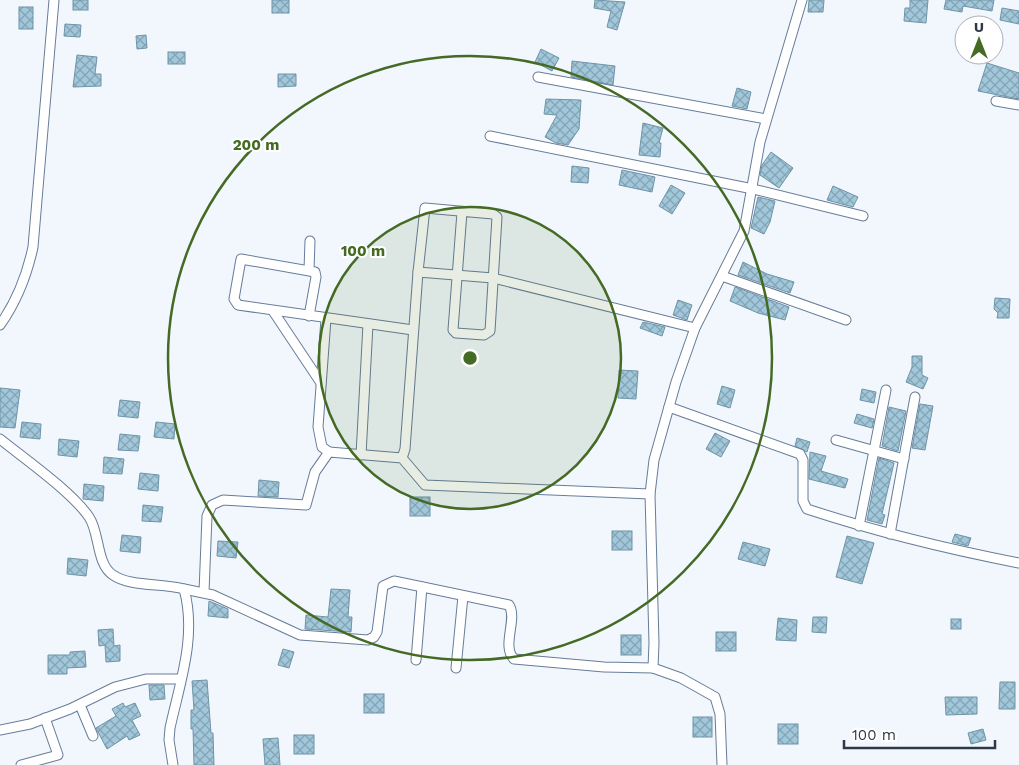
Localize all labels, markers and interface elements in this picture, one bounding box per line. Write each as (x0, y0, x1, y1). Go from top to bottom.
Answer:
north arrow (954, 15, 1004, 65)
text: U (974, 19, 984, 35)
text: 200 m (233, 136, 279, 154)
text: 100 m (341, 242, 385, 260)
centre of rings (461, 349, 479, 367)
scale bar (844, 718, 995, 750)
text: 100 m (852, 726, 896, 744)

